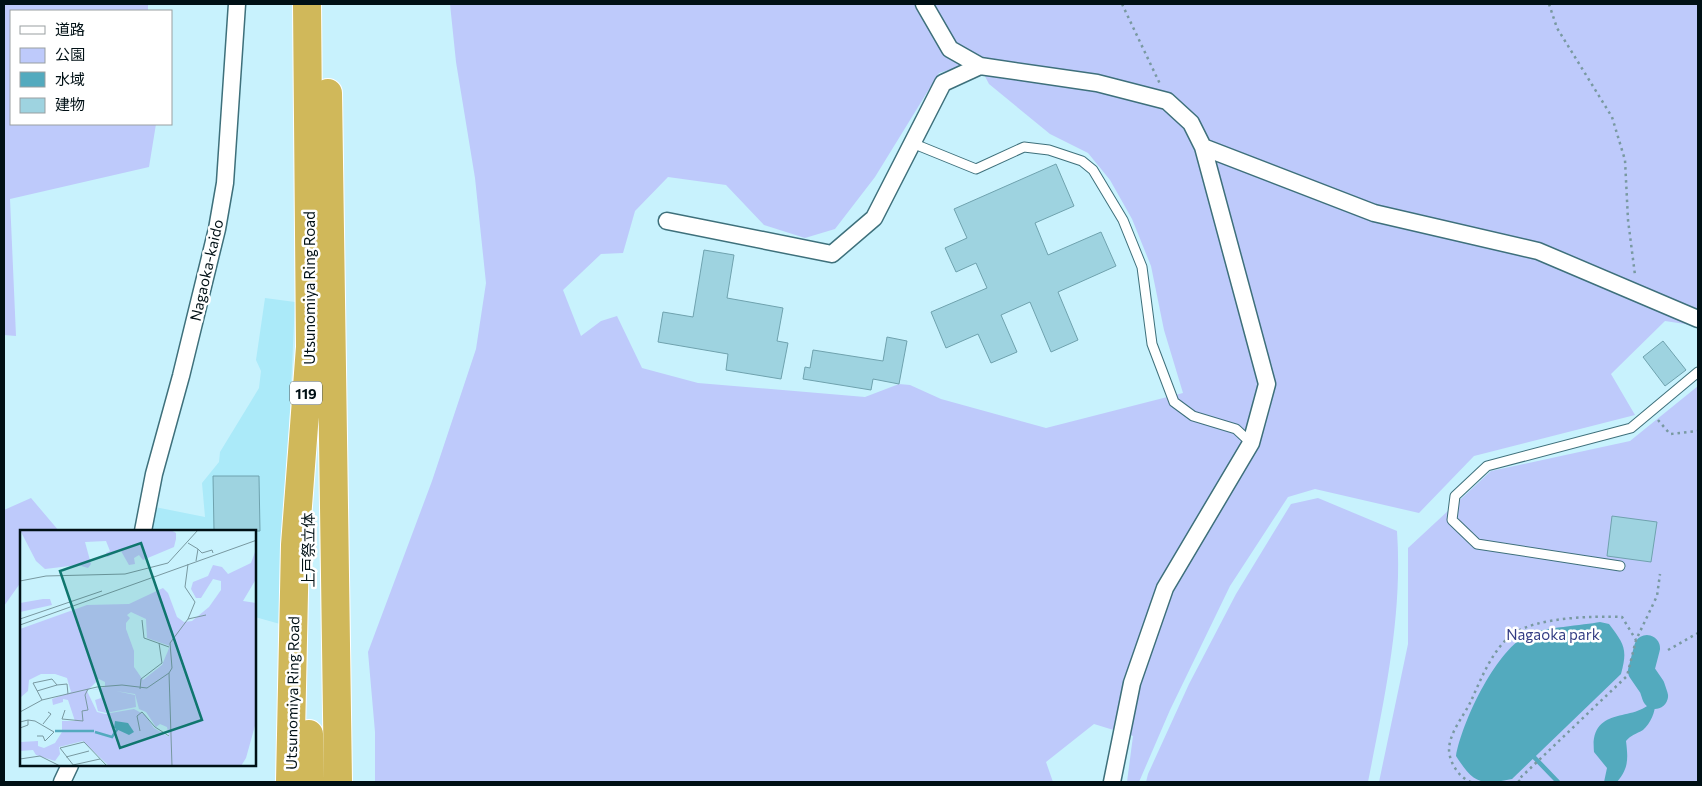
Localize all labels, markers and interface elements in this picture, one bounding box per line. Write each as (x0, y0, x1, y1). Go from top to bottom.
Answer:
legend (10, 10, 172, 125)
text: 道路 (55, 20, 85, 38)
text: 公園 (55, 45, 85, 63)
text: 水域 (55, 70, 85, 88)
text: 建物 (55, 95, 85, 113)
street label: Utsunomiya Ring Road (300, 211, 318, 365)
street label: Nagaoka-kaido (186, 217, 226, 323)
road number: 119 (290, 382, 322, 404)
street label: 上戸祭立体 (299, 512, 317, 588)
inset map (20, 530, 256, 766)
street label: Utsunomiya Ring Road (282, 616, 302, 770)
park label: Nagaoka park (1506, 625, 1600, 643)

